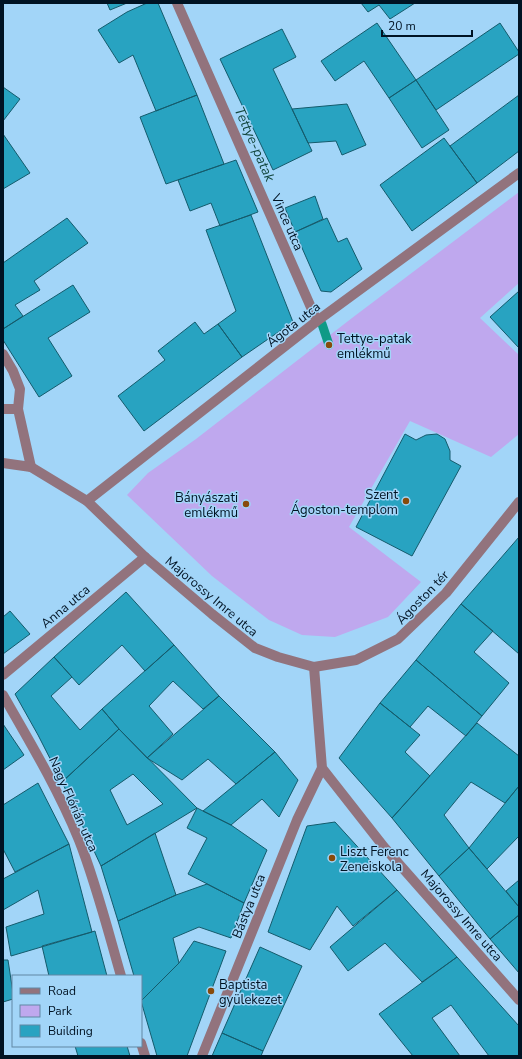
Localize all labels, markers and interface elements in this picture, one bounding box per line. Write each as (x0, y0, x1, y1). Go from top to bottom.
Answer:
scale bar (382, 12, 472, 38)
text: 20 m (388, 18, 416, 34)
water label: Tettye-patak (230, 104, 280, 186)
street label: Vince utca (266, 190, 308, 254)
street label: Ágota utca (262, 297, 324, 351)
place label: Tettye-patak emlékmű (337, 330, 412, 363)
marker: Tettye-patak emlékmű (324, 340, 334, 350)
place label: Szent Ágoston-templom (291, 486, 398, 519)
place label: Bányászati emlékmű (175, 489, 238, 522)
marker: Szent Ágoston-templom (401, 496, 411, 506)
marker: Bányászati emlékmű (241, 499, 251, 509)
street label: Majorossy Imre utca (161, 552, 262, 641)
street label: Ágoston tér (392, 566, 453, 629)
street label: Anna utca (37, 581, 94, 633)
street label: Nagy Flórián utca (44, 754, 102, 855)
place label: Liszt Ferenc Zeneiskola (340, 843, 409, 876)
marker: Liszt Ferenc Zeneiskola (327, 853, 337, 863)
street label: Majorossy Imre utca (416, 866, 506, 965)
street label: Bástya utca (228, 872, 270, 941)
legend (12, 975, 142, 1047)
place label: Baptista gyülekezet (219, 976, 282, 1009)
text: Road (48, 983, 76, 999)
marker: Baptista gyülekezet (206, 986, 216, 996)
text: Park (48, 1003, 73, 1019)
text: Building (48, 1023, 93, 1039)

